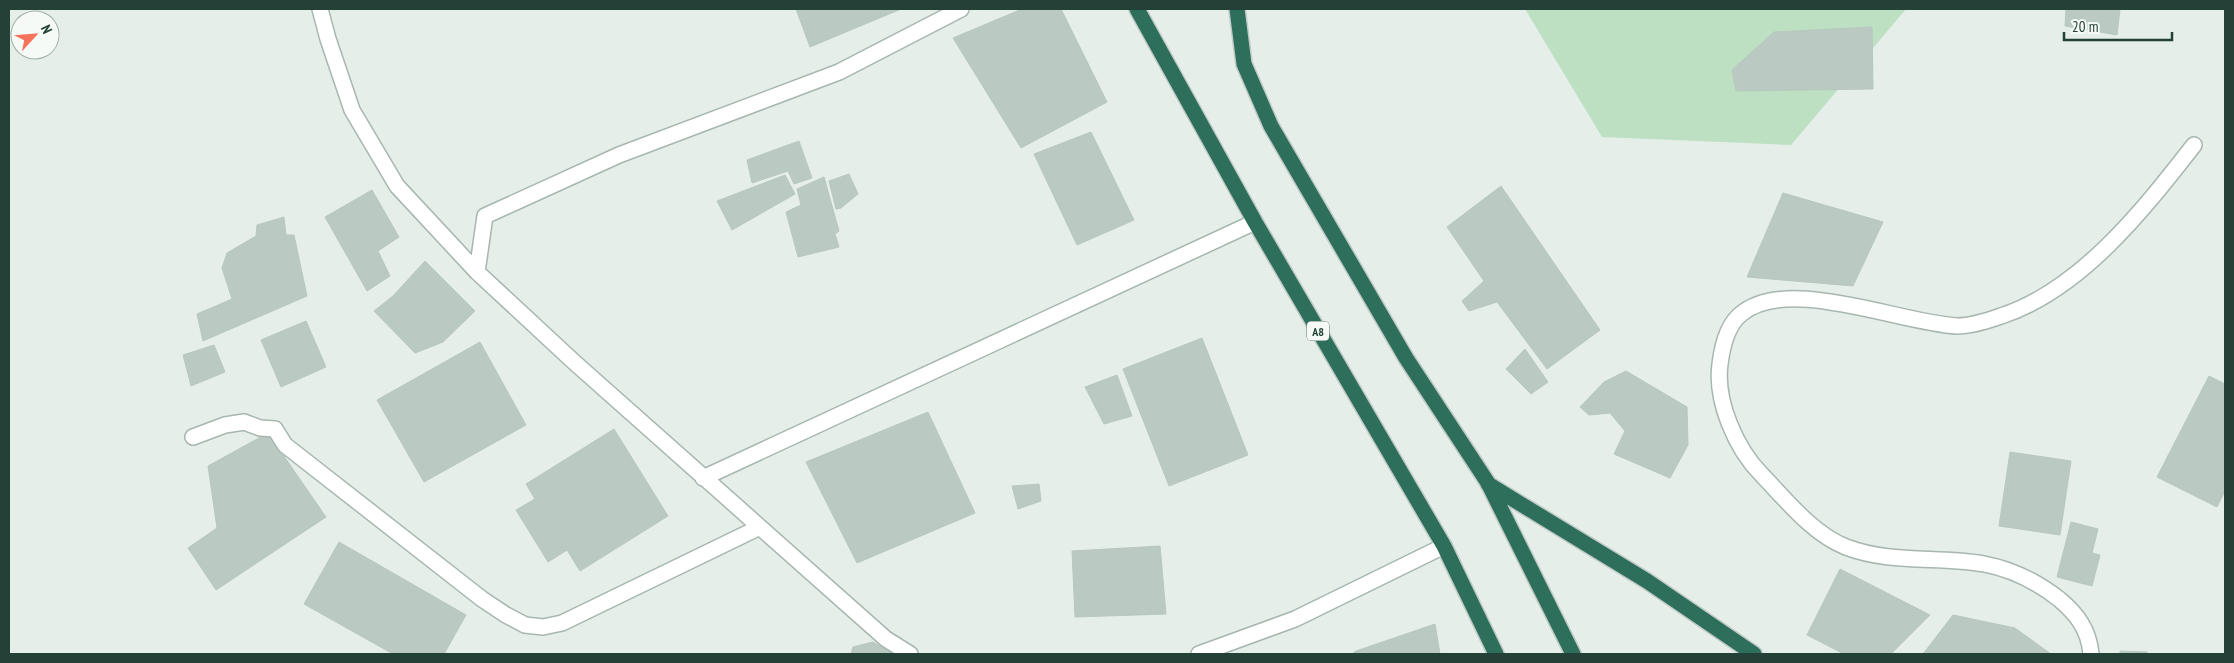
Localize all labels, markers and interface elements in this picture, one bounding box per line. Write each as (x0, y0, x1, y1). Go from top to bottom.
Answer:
north arrow (10, 10, 60, 60)
scale bar (2064, 10, 2172, 42)
text: 20 m (2072, 17, 2098, 36)
text: N (37, 22, 56, 37)
road number: A8 (1307, 322, 1329, 341)

